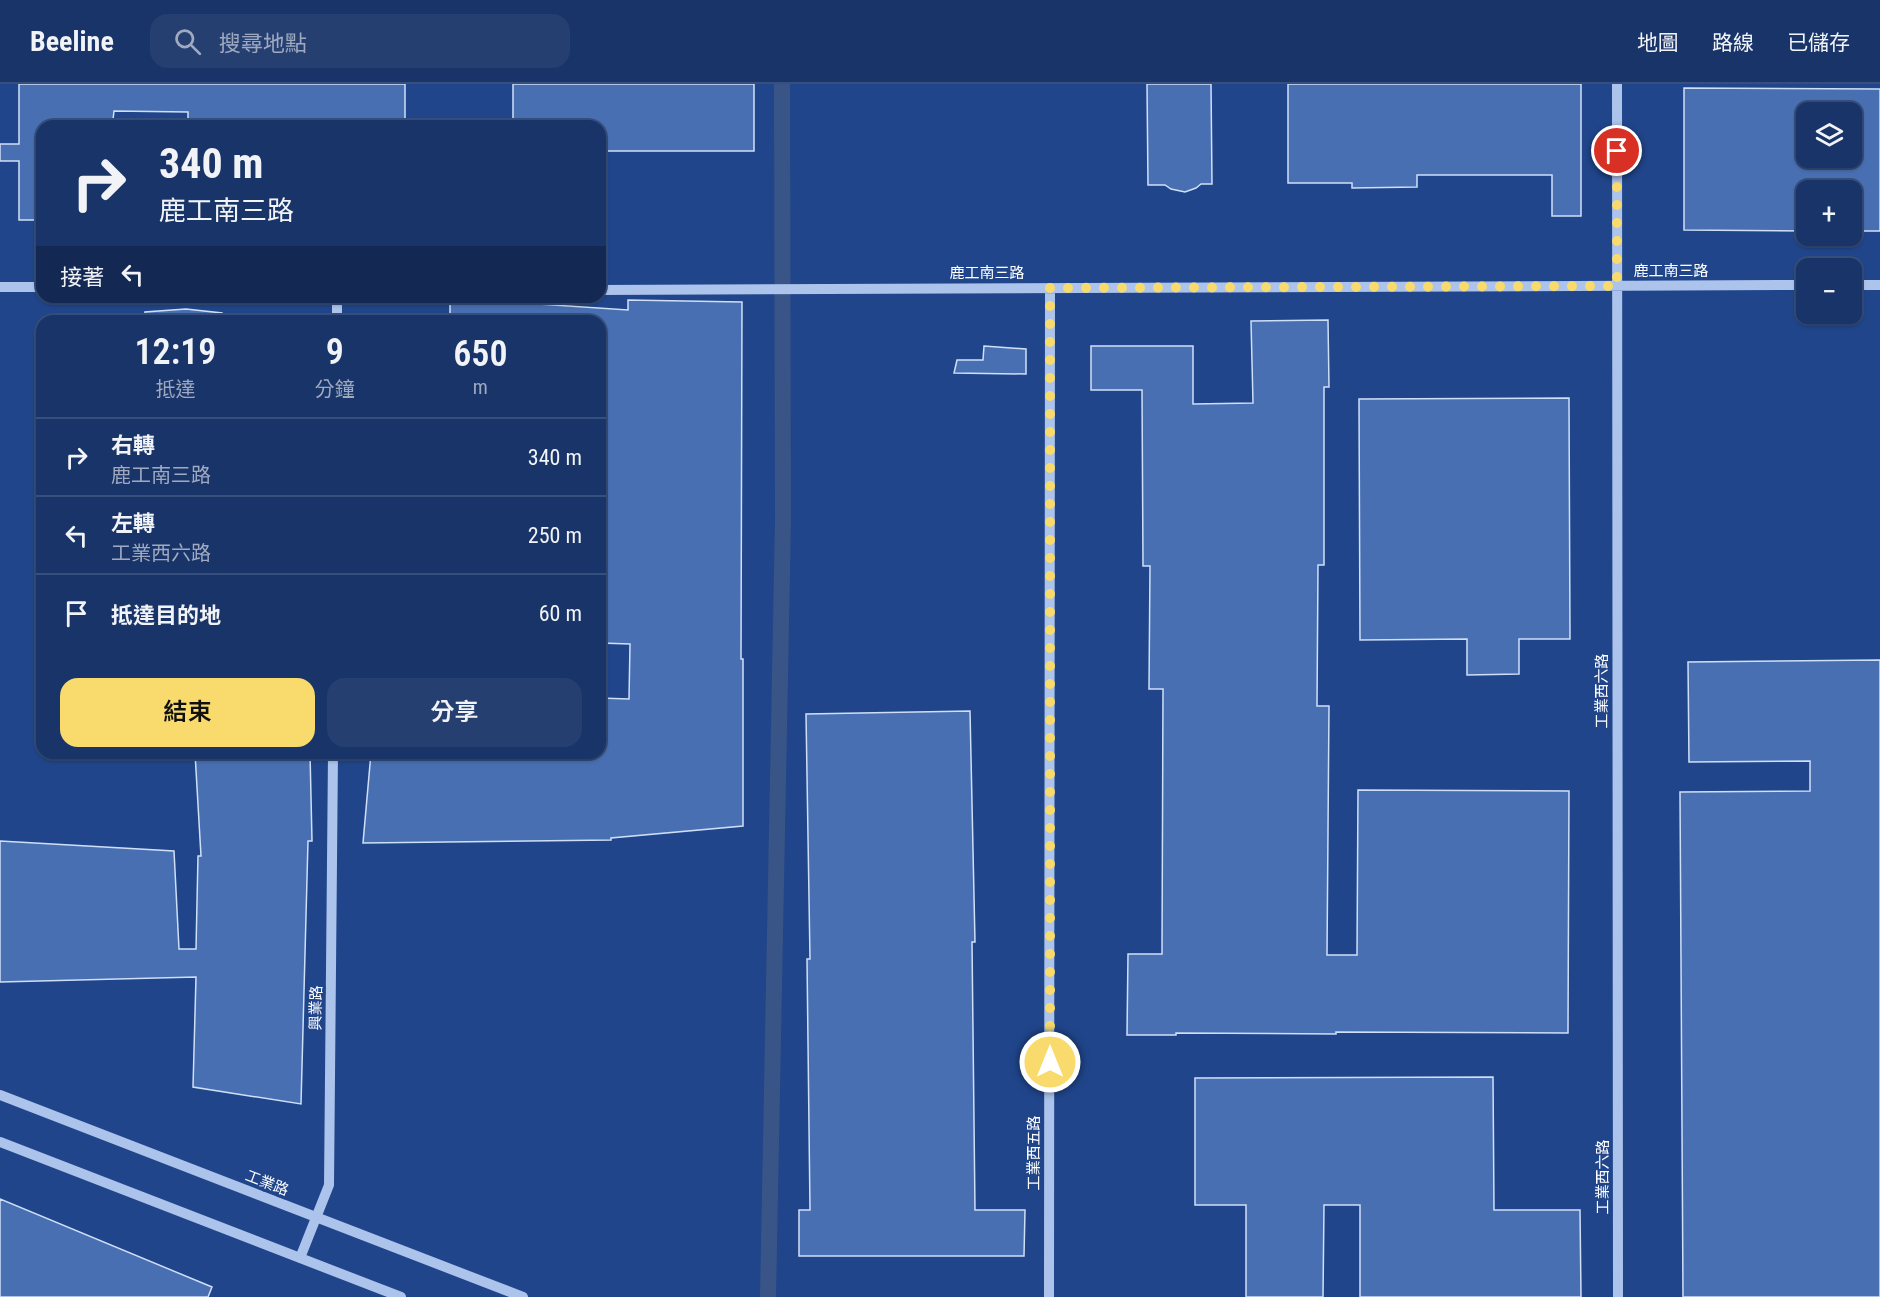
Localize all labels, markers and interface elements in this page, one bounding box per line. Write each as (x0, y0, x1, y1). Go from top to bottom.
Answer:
search box (150, 14, 570, 68)
text: Beeline (30, 25, 114, 58)
icon: search (171, 25, 204, 58)
text: 搜尋地點 (219, 31, 307, 56)
text: 地圖 (1637, 31, 1679, 55)
text: 路線 (1712, 31, 1754, 55)
text: 已儲存 (1787, 31, 1850, 55)
map controls (1796, 102, 1862, 324)
button: layers (1796, 102, 1862, 168)
pin (1591, 125, 1642, 176)
icon: arrive (1600, 134, 1633, 167)
text: 340 m (159, 139, 264, 188)
icon: right (60, 144, 138, 222)
button: + (1796, 180, 1862, 246)
text: 鹿工南三路 (159, 195, 294, 227)
icon: left (116, 258, 149, 291)
button: − (1796, 258, 1862, 324)
street label: 鹿工南三路 (1633, 262, 1709, 280)
street label: 鹿工南三路 (949, 264, 1025, 282)
text: 接著 (60, 265, 104, 290)
text: 12:19 (134, 331, 216, 373)
text: 9 (326, 331, 344, 373)
text: 650 (453, 333, 508, 375)
text: m (473, 375, 488, 399)
text: 抵達 (155, 377, 195, 401)
text: 分鐘 (315, 377, 355, 401)
text: 右轉 (111, 433, 155, 458)
icon: right (60, 441, 93, 474)
text: 340 m (528, 445, 582, 470)
text: 鹿工南三路 (111, 463, 211, 487)
text: 左轉 (111, 511, 155, 536)
icon: left (60, 519, 93, 552)
text: 250 m (528, 523, 582, 548)
text: 工業西六路 (111, 541, 211, 565)
icon: arrive (60, 597, 93, 630)
text: 60 m (539, 601, 582, 626)
text: 抵達目的地 (111, 603, 221, 628)
street label: 工業西六路 (1593, 653, 1611, 729)
button: 結束 (60, 678, 315, 747)
button: 分享 (327, 678, 582, 747)
street label: 興業路 (307, 985, 325, 1031)
position arrow (1018, 1030, 1082, 1094)
street label: 工業西五路 (1025, 1115, 1043, 1191)
street label: 工業西六路 (1594, 1139, 1612, 1215)
street label: 工業路 (243, 1167, 291, 1199)

